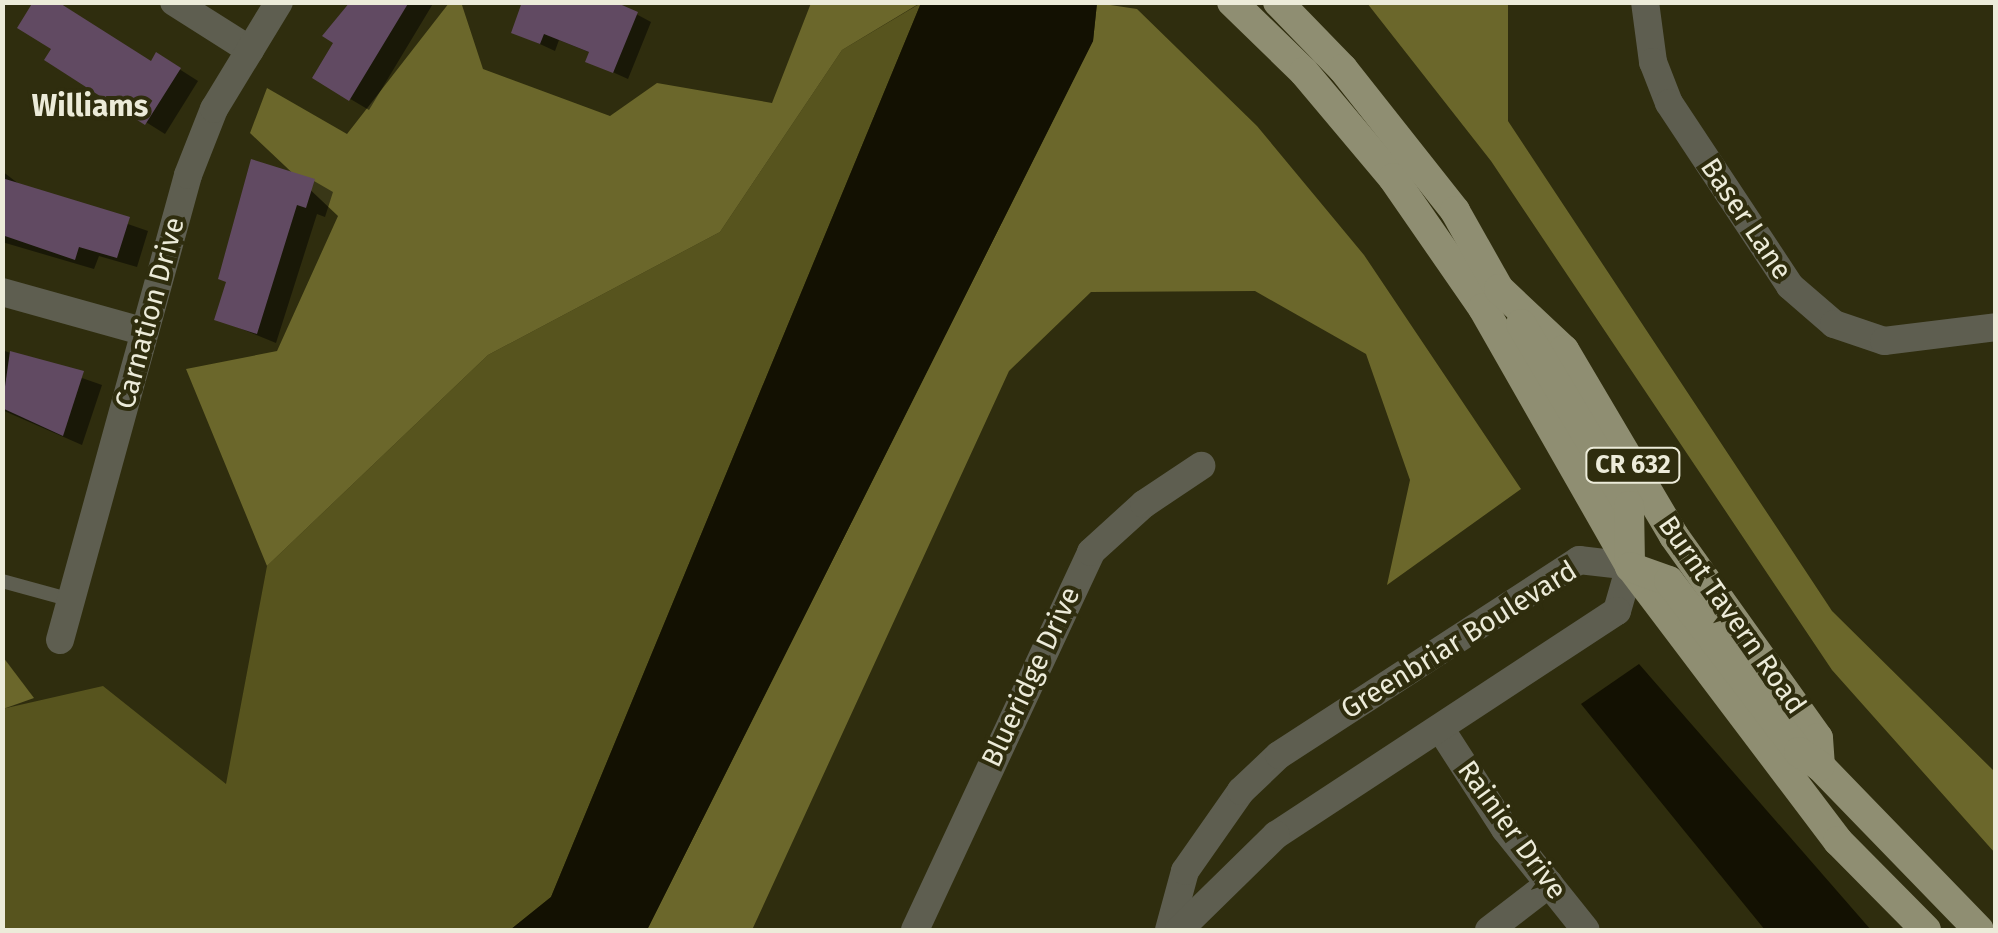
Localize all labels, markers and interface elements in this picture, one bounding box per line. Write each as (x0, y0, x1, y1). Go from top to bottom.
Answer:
district label: Williams (32, 88, 148, 124)
street label: Baser Lane (1693, 152, 1799, 286)
street label: Carnation Drive (108, 214, 192, 412)
road number: CR 632 (1583, 445, 1683, 485)
street label: Burnt Tavern Road (1651, 509, 1813, 721)
street label: Greenbriar Boulevard (1335, 554, 1583, 726)
street label: Blueridge Drive (975, 582, 1087, 772)
street label: Rainier Drive (1450, 754, 1574, 906)

